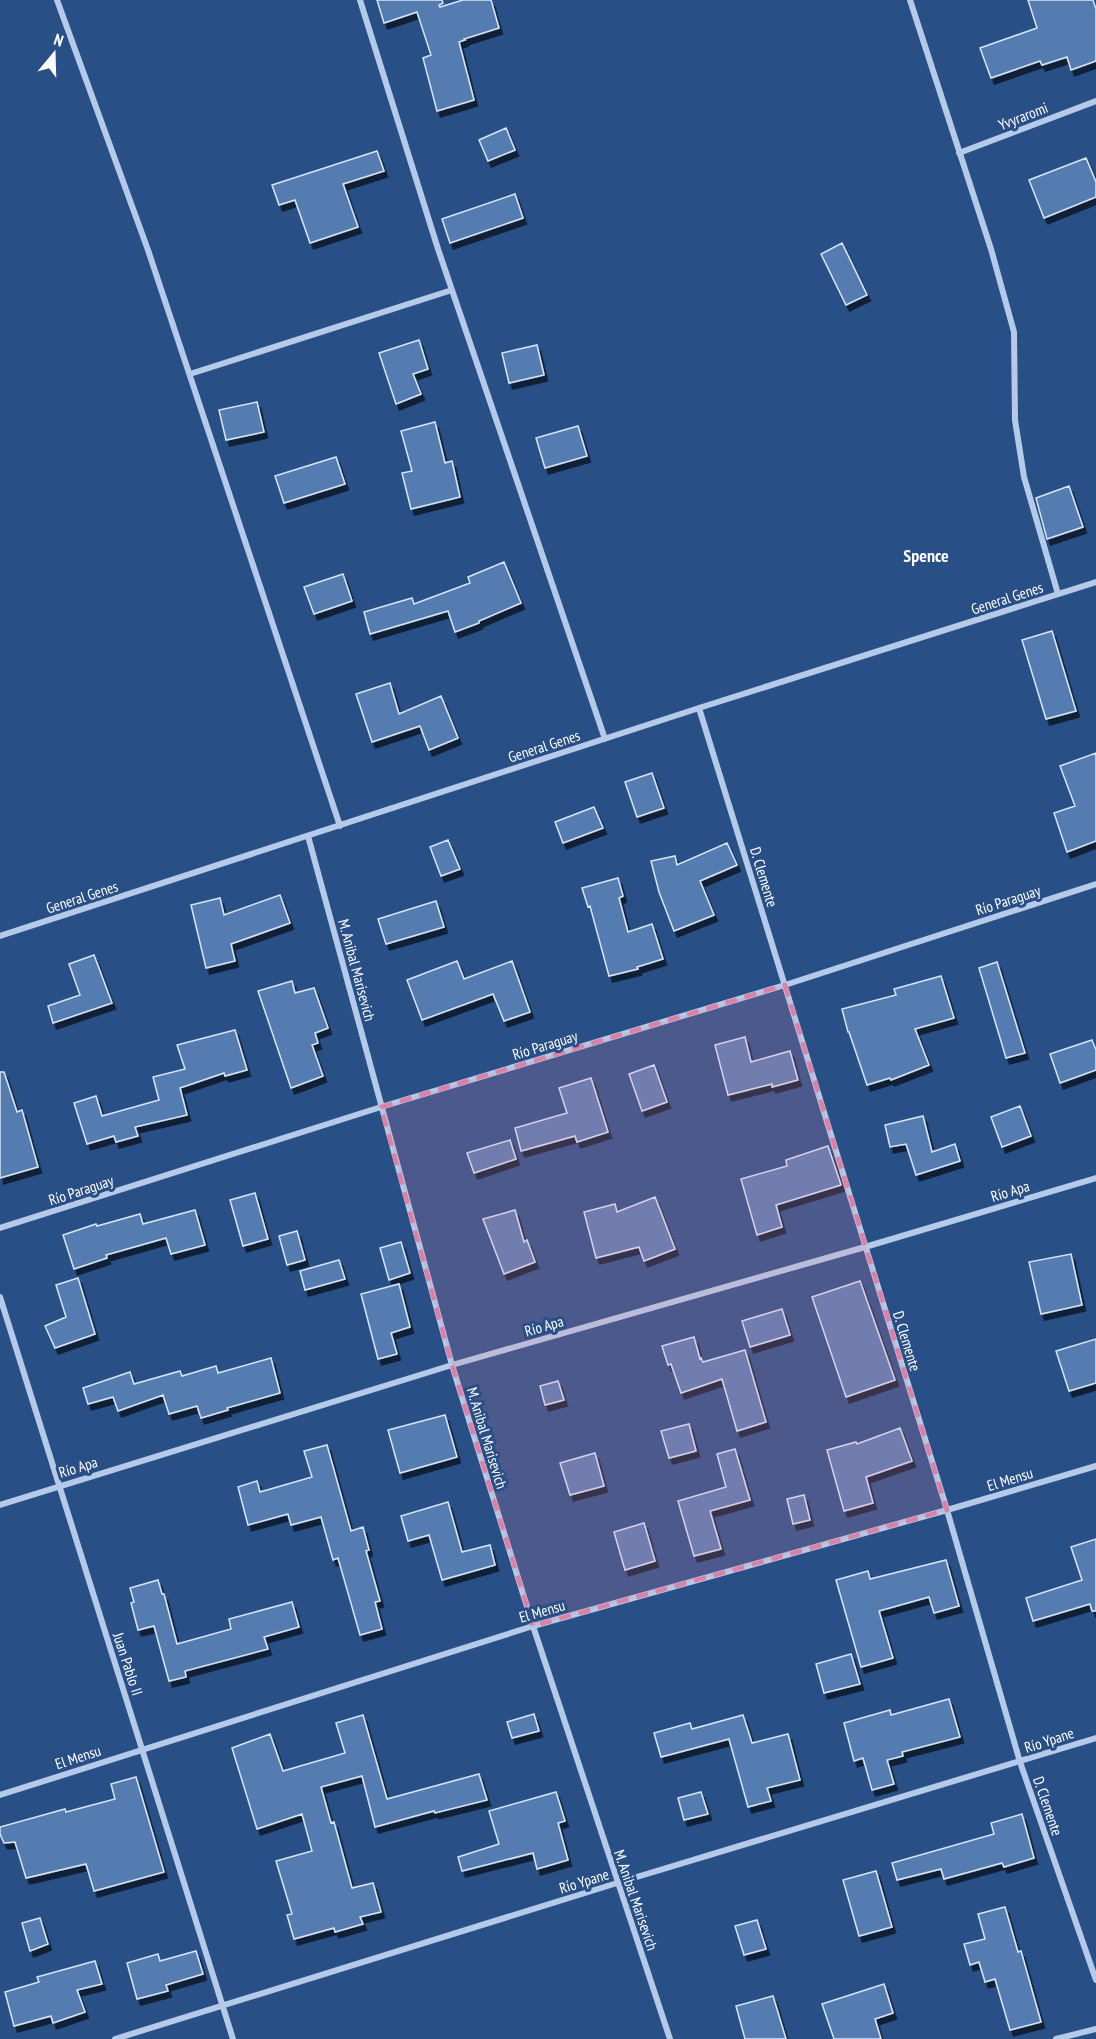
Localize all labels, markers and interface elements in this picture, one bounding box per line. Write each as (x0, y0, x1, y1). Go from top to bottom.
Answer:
north arrow (24, 24, 84, 84)
text: N (52, 29, 66, 51)
street label: Yvyraromi (996, 98, 1050, 134)
district label: Spence (903, 544, 949, 567)
street label: General Genes (969, 577, 1045, 619)
street label: General Genes (506, 725, 582, 767)
street label: D. Clemente (746, 845, 782, 909)
street label: General Genes (44, 876, 120, 918)
street label: Río Paraguay (973, 880, 1043, 919)
street label: M. Anibal Marisevich (334, 917, 380, 1023)
street label: Río Paraguay (510, 1026, 580, 1064)
street label: Río Paraguay (46, 1170, 116, 1209)
street label: Río Apa (988, 1176, 1032, 1206)
street label: D. Clemente (889, 1309, 925, 1373)
street label: Río Apa (522, 1311, 566, 1341)
street label: M. Anibal Marisevich (463, 1385, 511, 1491)
street label: Río Apa (56, 1452, 100, 1482)
street label: El Mensu (985, 1463, 1035, 1495)
street label: El Mensu (517, 1595, 567, 1627)
street label: Juan Pablo II (109, 1629, 147, 1698)
street label: Río Ypane (1022, 1723, 1076, 1757)
street label: El Mensu (53, 1741, 103, 1773)
street label: D. Clemente (1029, 1774, 1067, 1838)
street label: M. Anibal Marisevich (610, 1847, 662, 1953)
street label: Río Ypane (557, 1864, 611, 1898)

